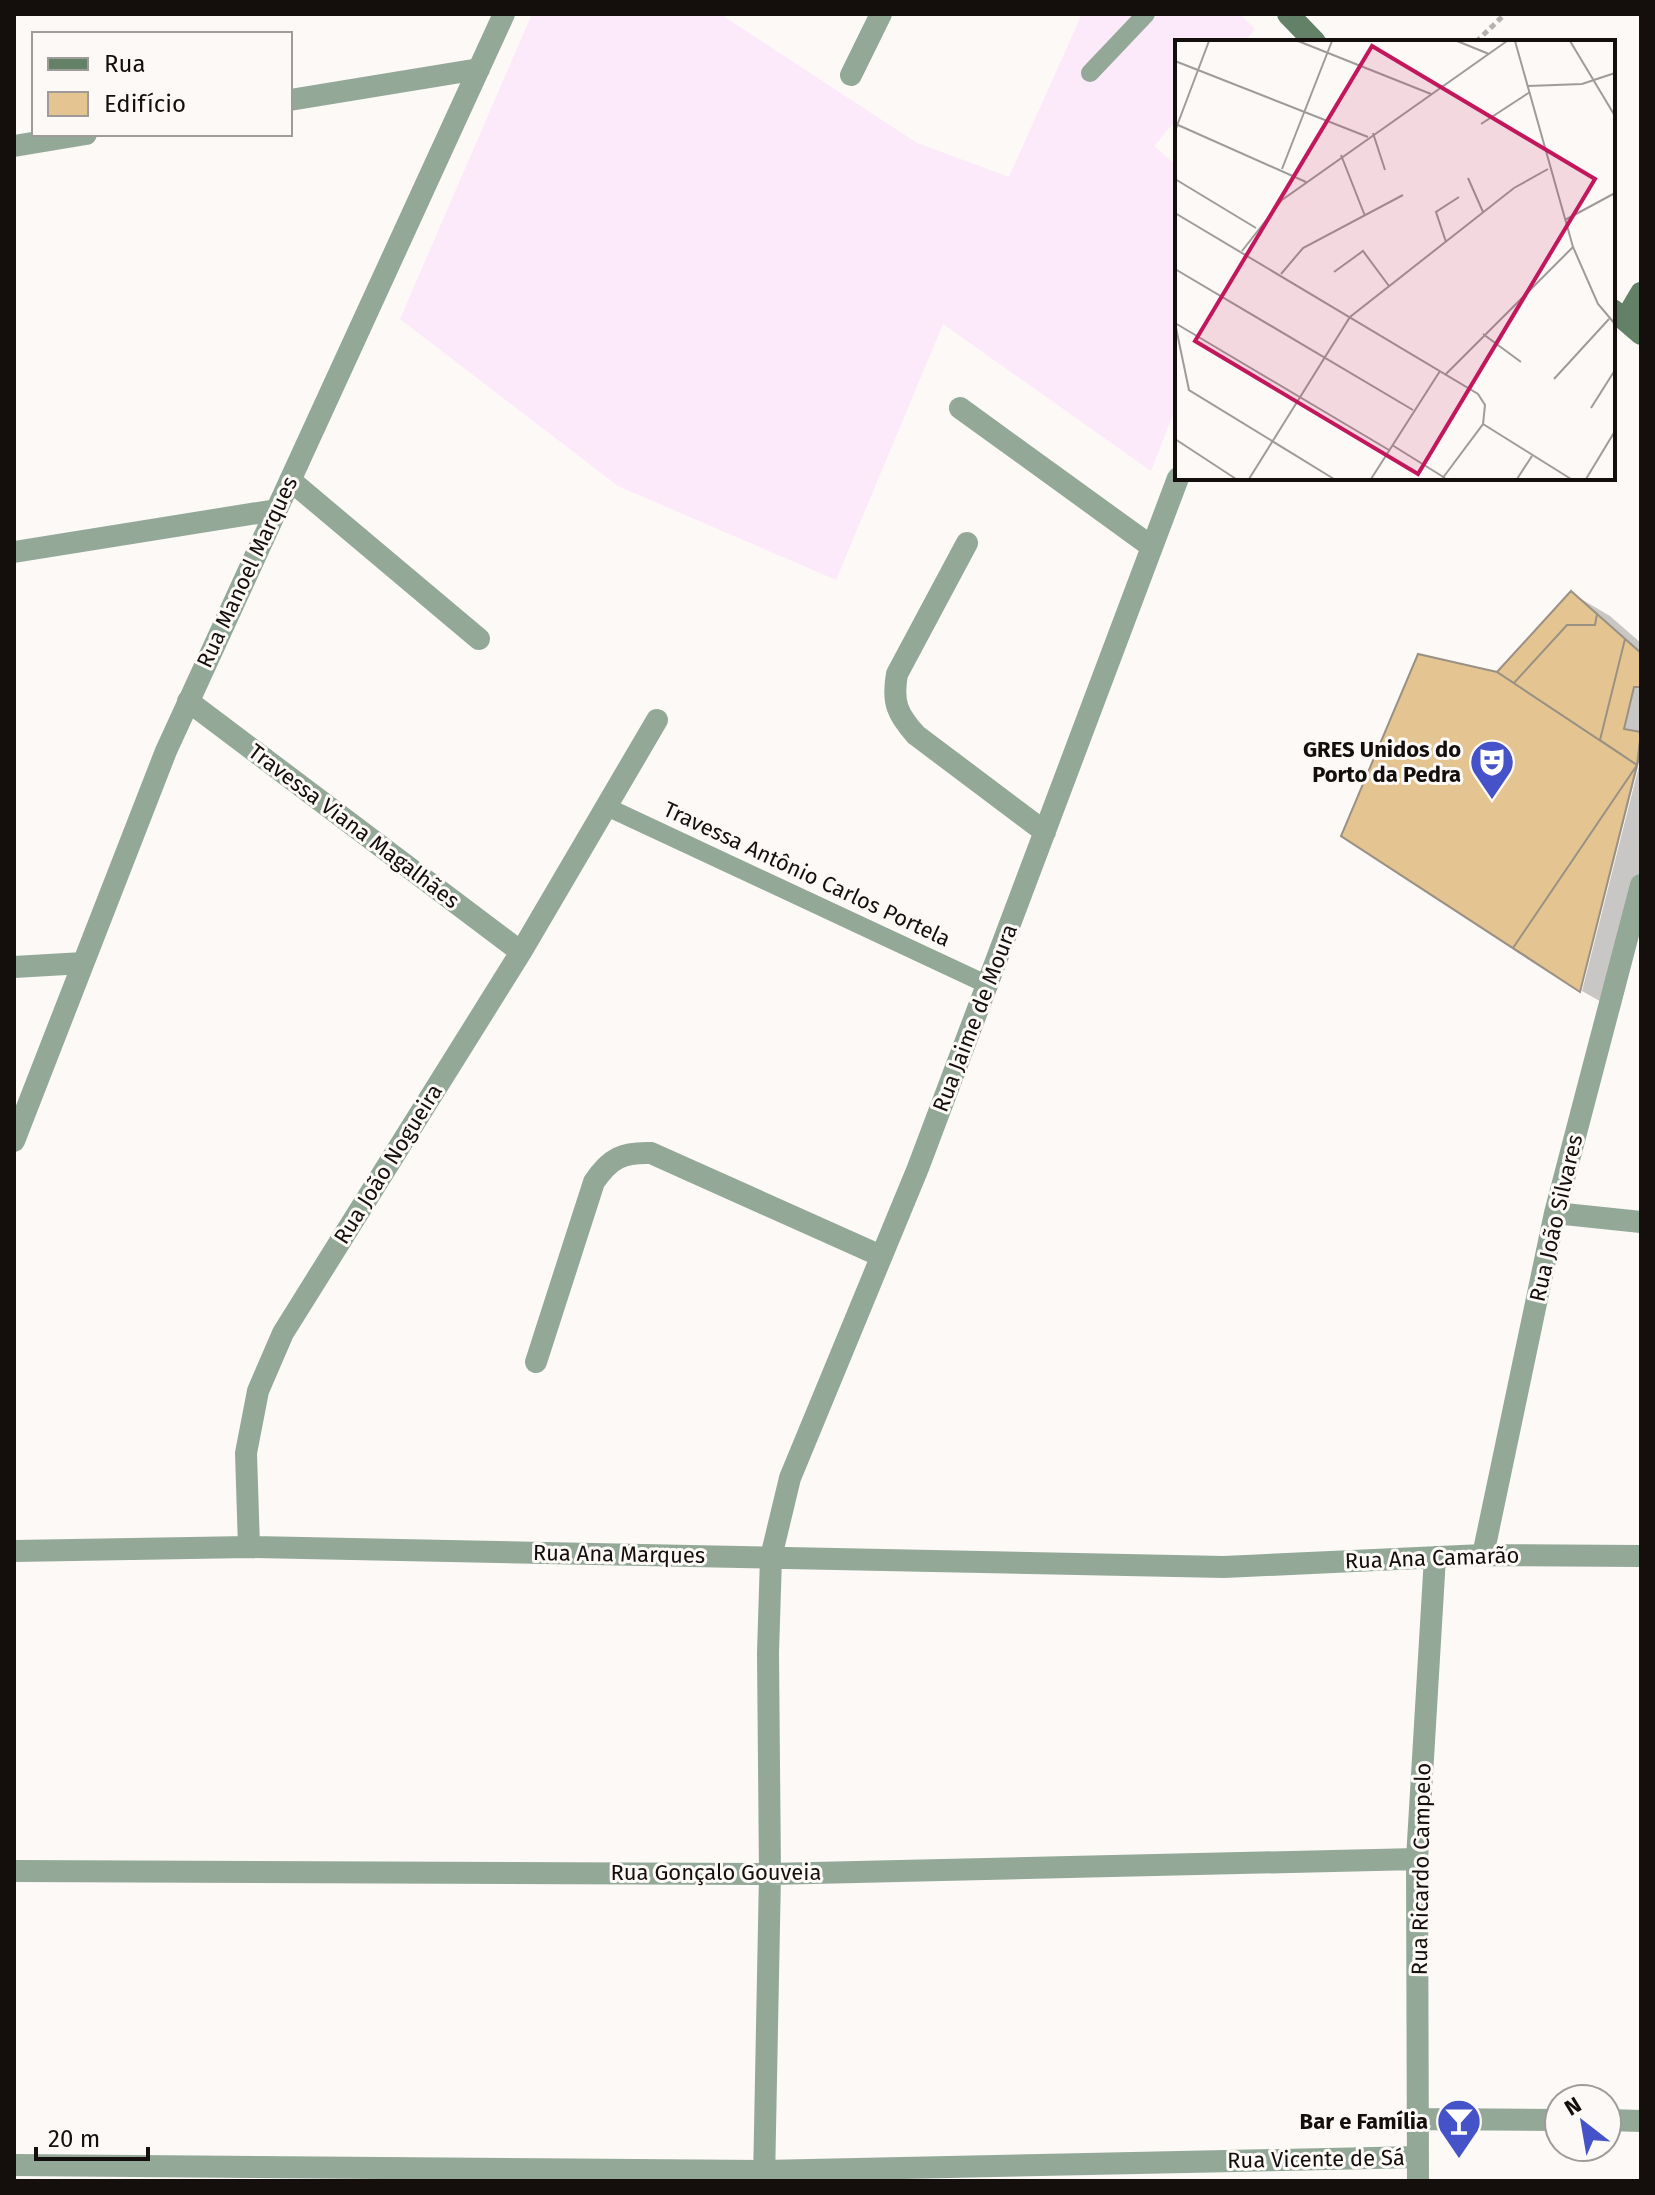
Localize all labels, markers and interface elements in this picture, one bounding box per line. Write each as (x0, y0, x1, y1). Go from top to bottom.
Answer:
legend (32, 32, 292, 136)
inset map (1175, 40, 1615, 480)
text: Rua (104, 50, 146, 78)
text: Edifício (104, 90, 186, 118)
street label: Rua Manoel Marques (191, 472, 303, 672)
place label: GRES Unidos do Porto da Pedra (1303, 736, 1461, 788)
street label: Travessa Viana Magalhães (243, 738, 465, 914)
theatre icon: GRES Unidos do Porto da Pedra (1468, 738, 1516, 801)
street label: Travessa Antônio Carlos Portela (659, 795, 955, 953)
street label: Rua Jaime de Moura (927, 920, 1023, 1116)
street label: Rua João Nogueira (328, 1079, 448, 1249)
street label: Rua João Silvares (1524, 1132, 1588, 1304)
street label: Rua Ana Marques (533, 1539, 705, 1569)
street label: Rua Ana Camarão (1344, 1541, 1520, 1575)
street label: Rua Ricardo Campelo (1406, 1763, 1436, 1975)
street label: Rua Gonçalo Gouveia (610, 1859, 822, 1886)
north arrow (1543, 2083, 1623, 2163)
text: N (1560, 2091, 1586, 2122)
bar icon: Bar e Família (1435, 2097, 1483, 2160)
place label: Bar e Família (1300, 2108, 1428, 2135)
scale bar (36, 2111, 148, 2161)
text: 20 m (48, 2125, 100, 2153)
street label: Rua Vicente de Sá (1227, 2144, 1405, 2174)

